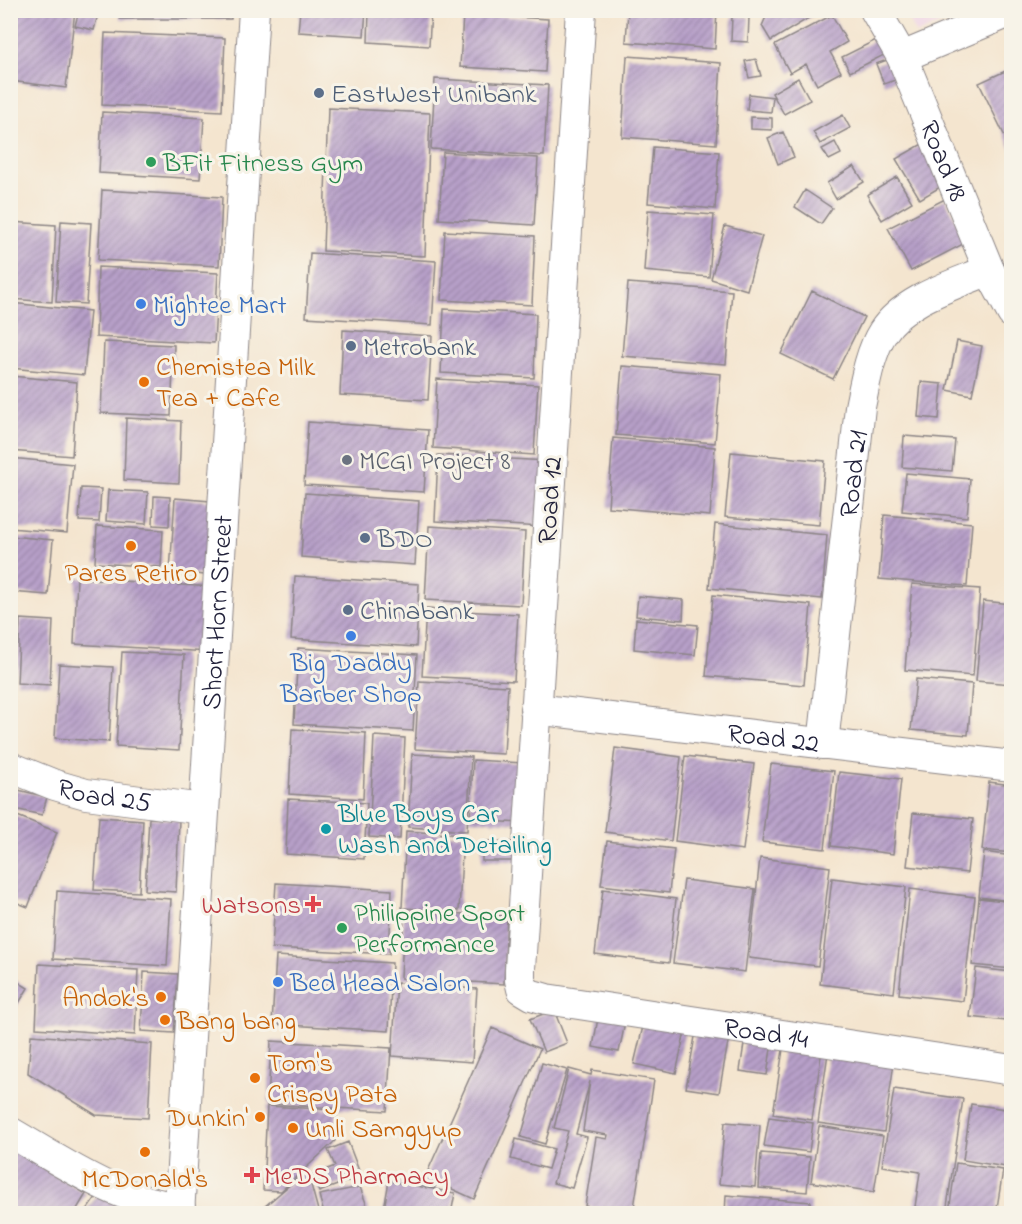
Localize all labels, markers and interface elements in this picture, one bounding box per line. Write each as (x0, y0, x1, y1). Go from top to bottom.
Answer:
place label: EastWest Unibank (331, 76, 537, 115)
marker: EastWest Unibank (312, 86, 326, 100)
street label: Road 18 (908, 115, 976, 208)
place label: BFit Fitness Gym (162, 145, 363, 184)
marker: BFit Fitness Gym (144, 155, 158, 169)
place label: Mightee Mart (153, 287, 287, 326)
marker: Mightee Mart (134, 297, 148, 311)
place label: Metrobank (363, 329, 476, 368)
marker: Metrobank (344, 339, 358, 353)
place label: Chemistea Milk Tea + Cafe (156, 349, 316, 419)
marker: Chemistea Milk Tea + Cafe (137, 375, 151, 389)
street label: Road 21 (831, 428, 879, 520)
place label: MCGI Project 8 (359, 443, 511, 482)
marker: MCGI Project 8 (340, 453, 354, 467)
street label: Road 12 (529, 455, 574, 545)
street label: Short Horn Street (193, 514, 244, 711)
place label: BDO (376, 521, 433, 560)
marker: BDO (358, 531, 372, 545)
marker: Pares Retiro (124, 539, 138, 553)
place label: Pares Retiro (65, 555, 197, 594)
place label: Chinabank (360, 593, 475, 632)
marker: Chinabank (341, 603, 355, 617)
marker: Big Daddy Barber Shop (344, 629, 358, 643)
place label: Big Daddy Barber Shop (279, 645, 422, 715)
street label: Road 22 (725, 715, 821, 765)
street label: Road 25 (52, 770, 153, 824)
place label: Blue Boys Car Wash and Detailing (337, 796, 552, 866)
marker: Blue Boys Car Wash and Detailing (319, 822, 333, 836)
place label: Watsons (202, 887, 301, 926)
place label: Philippine Sport Performance (354, 895, 525, 965)
marker: Watsons (306, 897, 320, 911)
marker: Philippine Sport Performance (335, 921, 349, 935)
place label: Bed Head Salon (289, 965, 470, 1004)
marker: Bed Head Salon (271, 975, 285, 989)
place label: Andok's (62, 980, 149, 1019)
marker: Andok's (154, 990, 168, 1004)
place label: Bang bang (176, 1003, 296, 1042)
street label: Road 14 (721, 1009, 811, 1061)
marker: Bang bang (158, 1013, 172, 1027)
place label: Tom's Crispy Pata (267, 1045, 398, 1115)
marker: Tom's Crispy Pata (248, 1071, 262, 1085)
place label: Dunkin' (166, 1100, 248, 1139)
marker: Dunkin' (253, 1110, 267, 1124)
place label: Unli Samgyup (305, 1111, 462, 1150)
marker: Unli Samgyup (286, 1121, 300, 1135)
marker: McDonald's (138, 1145, 152, 1159)
place label: MeDS Pharmacy (264, 1158, 449, 1197)
place label: McDonald's (82, 1161, 208, 1200)
marker: MeDS Pharmacy (245, 1168, 259, 1182)

